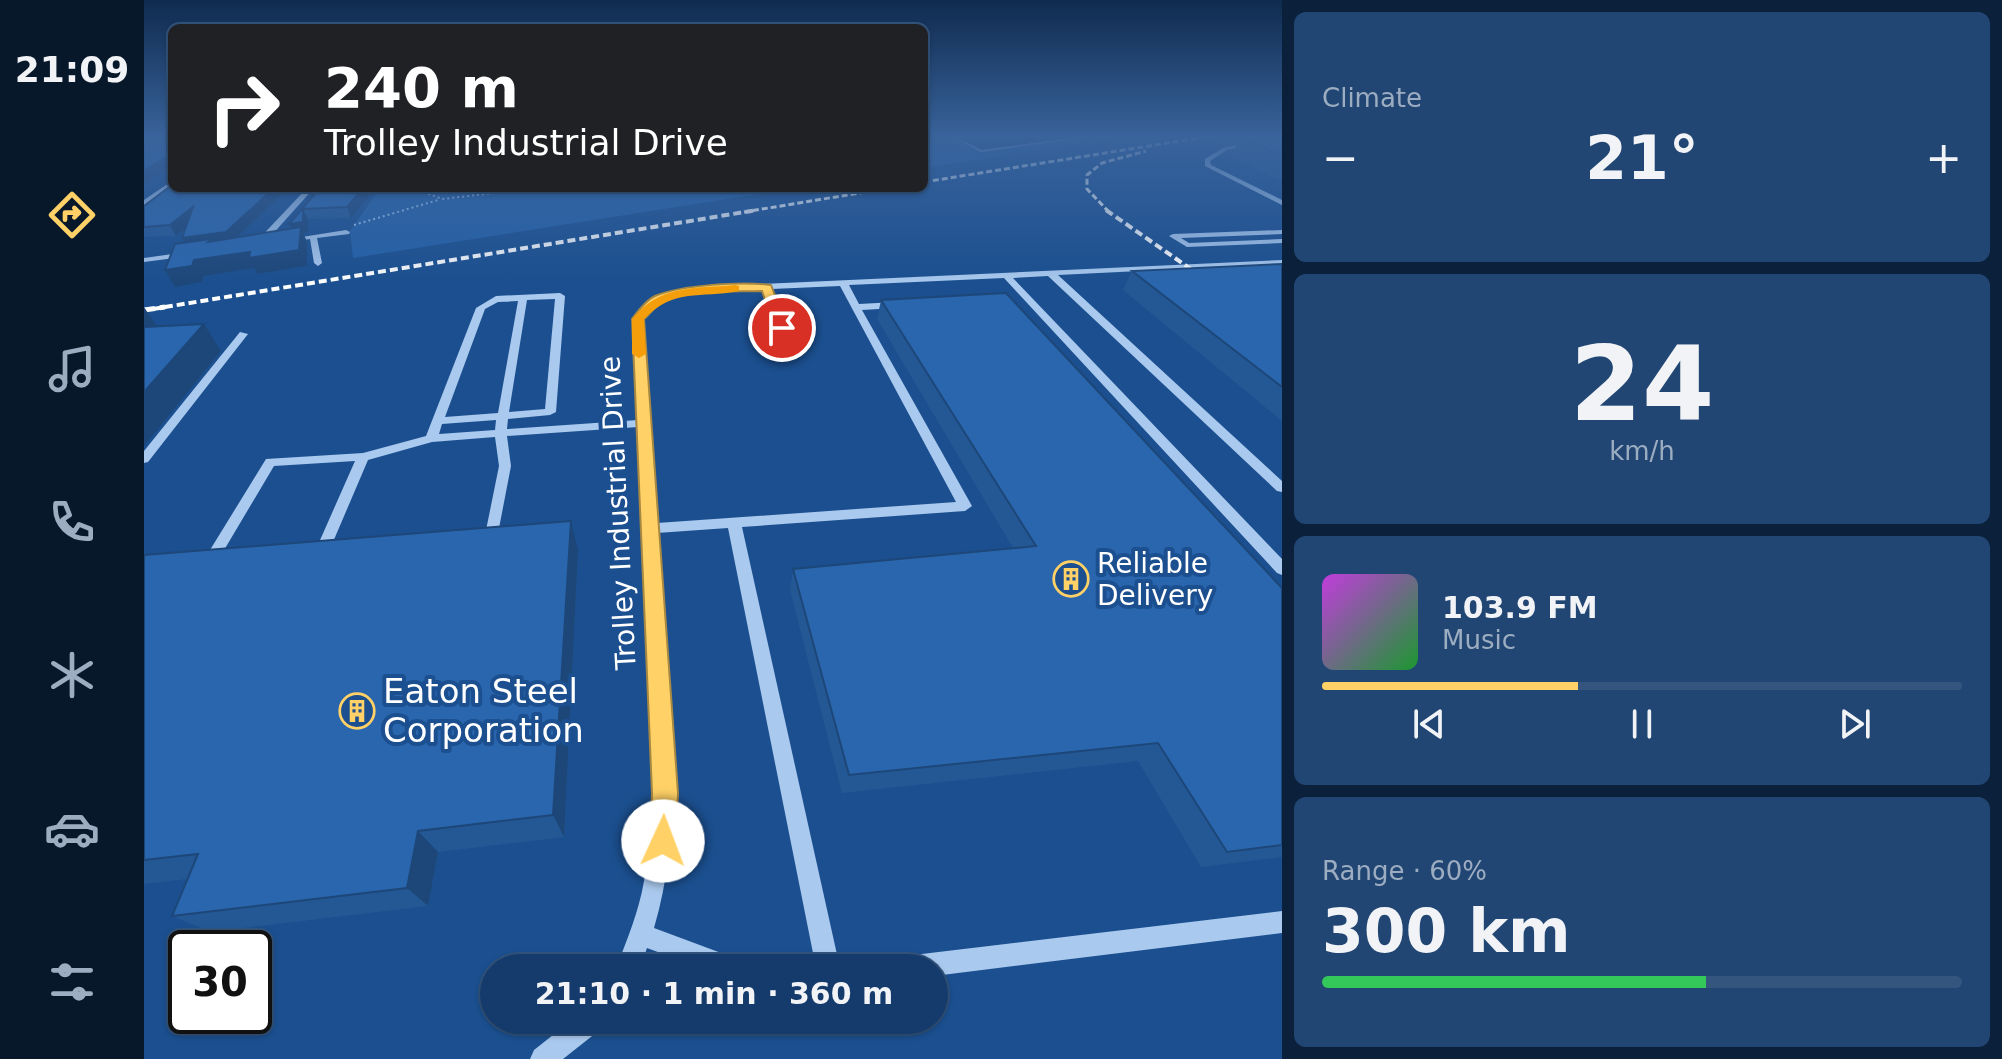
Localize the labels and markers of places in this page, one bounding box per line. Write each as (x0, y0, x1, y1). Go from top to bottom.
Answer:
pin (748, 294, 816, 362)
place label: Reliable Delivery (1097, 547, 1213, 612)
building icon: Reliable Delivery (1052, 560, 1090, 598)
place label: Eaton Steel Corporation (383, 671, 584, 750)
building icon: Eaton Steel Corporation (338, 692, 376, 730)

